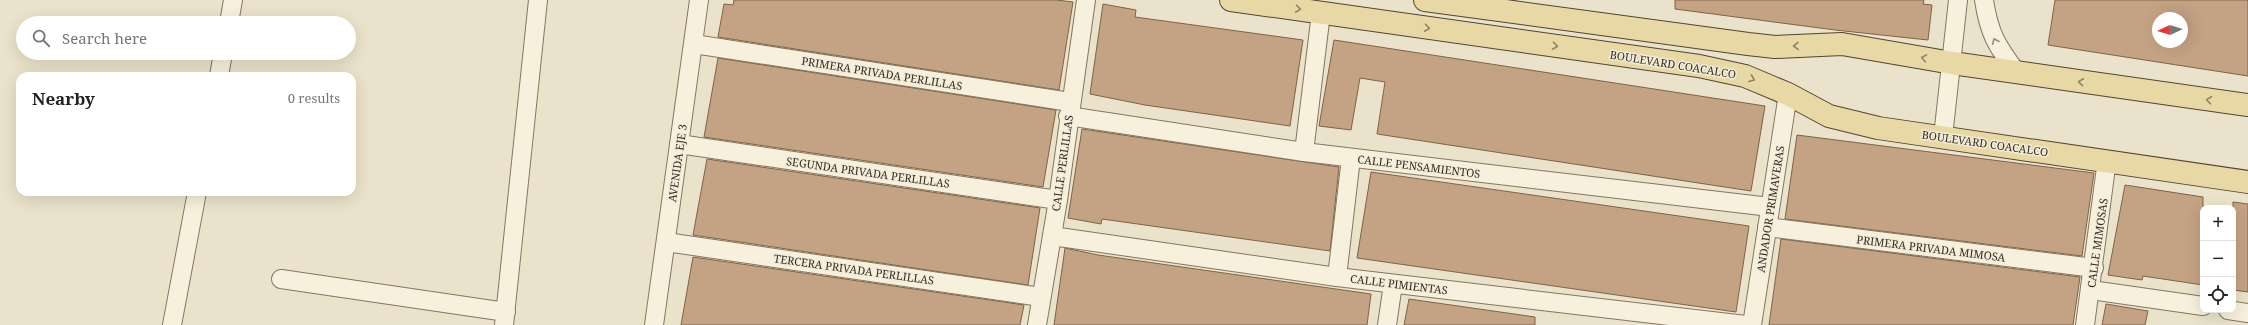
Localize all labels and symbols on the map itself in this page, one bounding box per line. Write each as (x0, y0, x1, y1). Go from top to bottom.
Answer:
one-way arrow (1295, 4, 1301, 13)
north arrow (2152, 12, 2188, 48)
one-way arrow (1423, 23, 1430, 32)
one-way arrow (1992, 38, 2000, 45)
one-way arrow (1552, 41, 1558, 50)
one-way arrow (1793, 42, 1799, 50)
street label: BOULEVARD COACALCO (1609, 47, 1737, 81)
street label: PRIMERA PRIVADA PERLILLAS (801, 53, 963, 93)
one-way arrow (1921, 55, 1927, 63)
one-way arrow (1749, 74, 1756, 82)
one-way arrow (2078, 78, 2084, 87)
one-way arrow (2206, 96, 2212, 105)
street label: CALLE PERLILLAS (1048, 114, 1076, 212)
street label: AVENIDA EJE 3 (664, 123, 690, 203)
street label: BOULEVARD COACALCO (1921, 127, 2049, 159)
street label: ANDADOR PRIMAVERAS (1753, 144, 1787, 274)
street label: CALLE PENSAMIENTOS (1357, 151, 1481, 181)
street label: SEGUNDA PRIVADA PERLILLAS (785, 153, 951, 191)
street label: CALLE MIMOSAS (2083, 197, 2111, 289)
street label: PRIMERA PRIVADA MIMOSA (1856, 231, 2007, 265)
street label: TERCERA PRIVADA PERLILLAS (773, 250, 935, 288)
street label: CALLE PIMIENTAS (1349, 271, 1449, 297)

